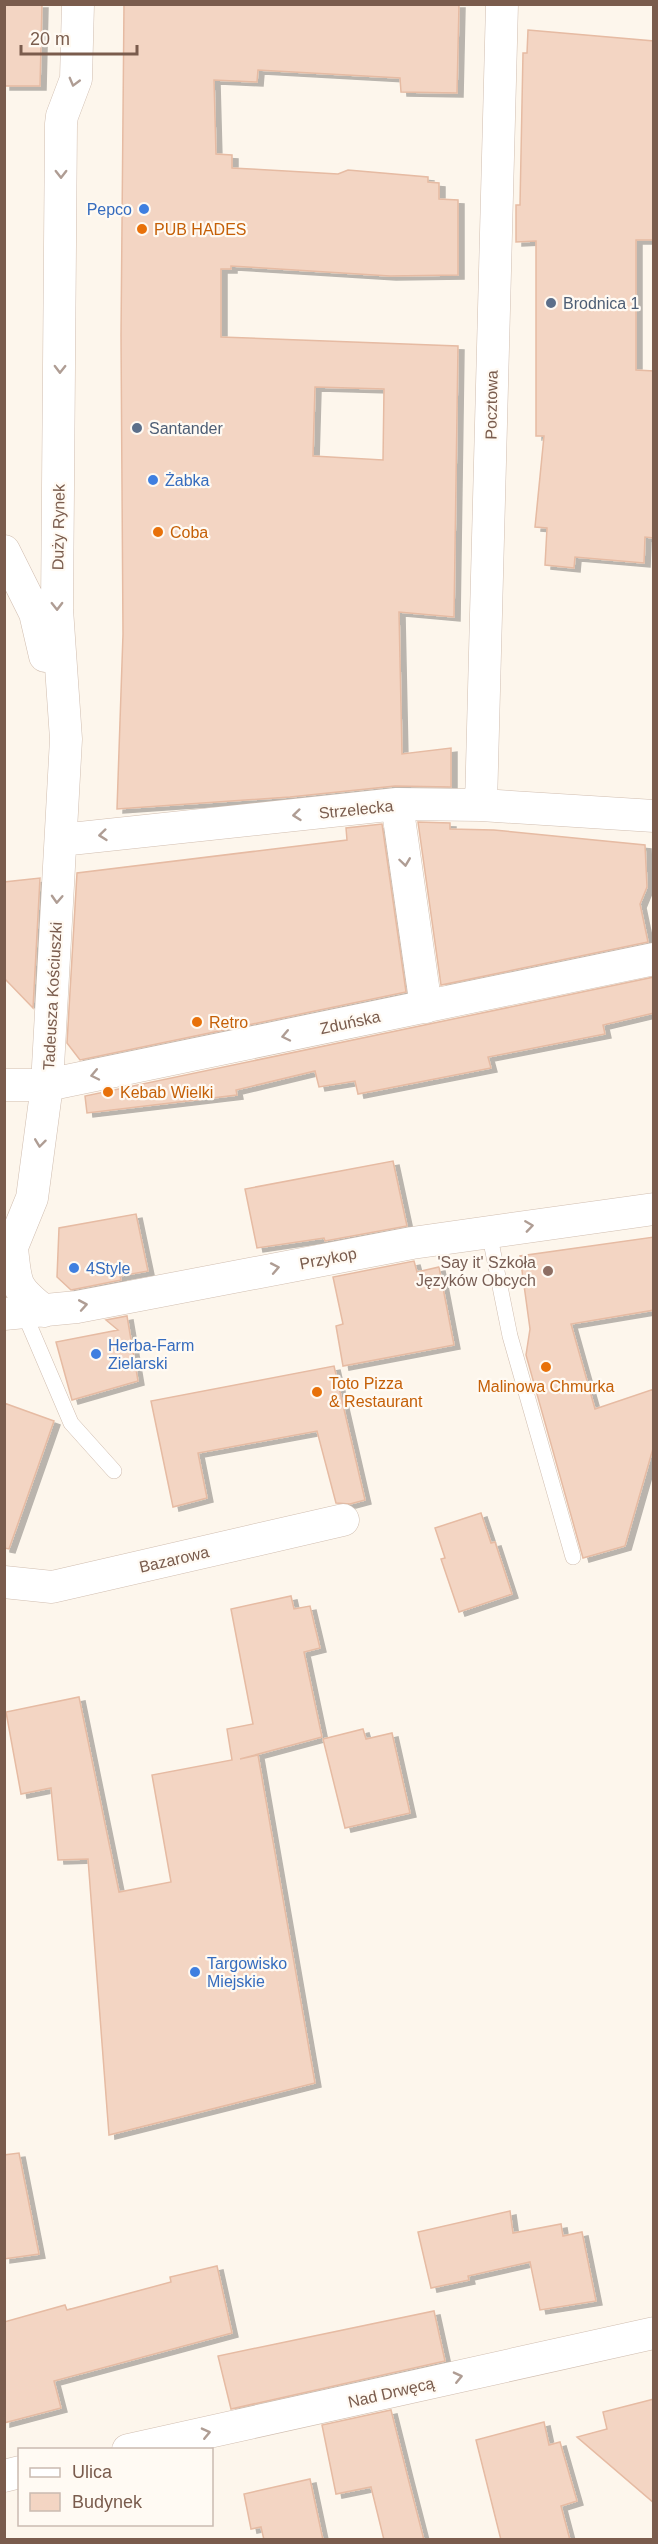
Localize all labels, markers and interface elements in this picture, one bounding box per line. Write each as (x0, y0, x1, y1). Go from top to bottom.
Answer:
scale bar (21, 18, 136, 56)
text: 20 m (30, 29, 70, 49)
one-way arrow (68, 77, 81, 87)
one-way arrow (55, 170, 67, 179)
place label: Pepco (87, 201, 132, 218)
marker: Pepco (137, 202, 151, 216)
place label: PUB HADES (154, 221, 246, 238)
marker: PUB HADES (135, 222, 149, 236)
place label: Brodnica 1 (563, 295, 640, 312)
marker: Brodnica 1 (544, 296, 558, 310)
one-way arrow (53, 365, 66, 374)
street label: Pocztowa (482, 370, 501, 440)
place label: Santander (149, 420, 224, 437)
marker: Santander (130, 421, 144, 435)
place label: Żabka (165, 471, 210, 489)
marker: Żabka (146, 473, 160, 487)
street label: Duży Rynek (49, 483, 68, 570)
place label: Coba (170, 524, 208, 541)
marker: Coba (151, 525, 165, 539)
one-way arrow (51, 602, 64, 611)
street label: Strzelecka (318, 797, 394, 822)
one-way arrow (292, 808, 301, 821)
one-way arrow (98, 829, 107, 841)
one-way arrow (399, 858, 411, 867)
one-way arrow (51, 894, 64, 903)
street label: Tadeusza Kościuszki (40, 921, 65, 1071)
street label: Zduńska (318, 1008, 382, 1037)
place label: Retro (209, 1014, 248, 1031)
marker: Retro (190, 1015, 204, 1029)
one-way arrow (281, 1029, 291, 1042)
one-way arrow (90, 1068, 100, 1081)
place label: Kebab Wielki (120, 1084, 213, 1101)
marker: Kebab Wielki (101, 1085, 115, 1099)
one-way arrow (35, 1139, 47, 1148)
one-way arrow (525, 1221, 534, 1233)
street label: Przykop (298, 1245, 358, 1272)
place label: 'Say it' Szkoła Języków Obcych (416, 1254, 536, 1289)
place label: 4Style (86, 1260, 131, 1277)
marker: 4Style (67, 1261, 81, 1275)
one-way arrow (270, 1263, 280, 1275)
marker: 'Say it' Szkoła Języków Obcych (541, 1264, 555, 1278)
one-way arrow (78, 1299, 88, 1312)
place label: Herba-Farm Zielarski (108, 1337, 194, 1372)
marker: Herba-Farm Zielarski (89, 1347, 103, 1361)
marker: Malinowa Chmurka (539, 1360, 553, 1374)
place label: Toto Pizza & Restaurant (329, 1375, 423, 1410)
place label: Malinowa Chmurka (478, 1378, 615, 1395)
marker: Toto Pizza & Restaurant (310, 1385, 324, 1399)
street label: Bazarowa (138, 1543, 211, 1576)
place label: Targowisko Miejskie (207, 1955, 287, 1990)
marker: Targowisko Miejskie (188, 1965, 202, 1979)
one-way arrow (453, 2371, 463, 2384)
street label: Nad Drwęcą (346, 2374, 436, 2411)
one-way arrow (201, 2427, 211, 2440)
legend (18, 2448, 213, 2526)
text: Ulica (72, 2462, 113, 2482)
text: Budynek (72, 2492, 143, 2512)

